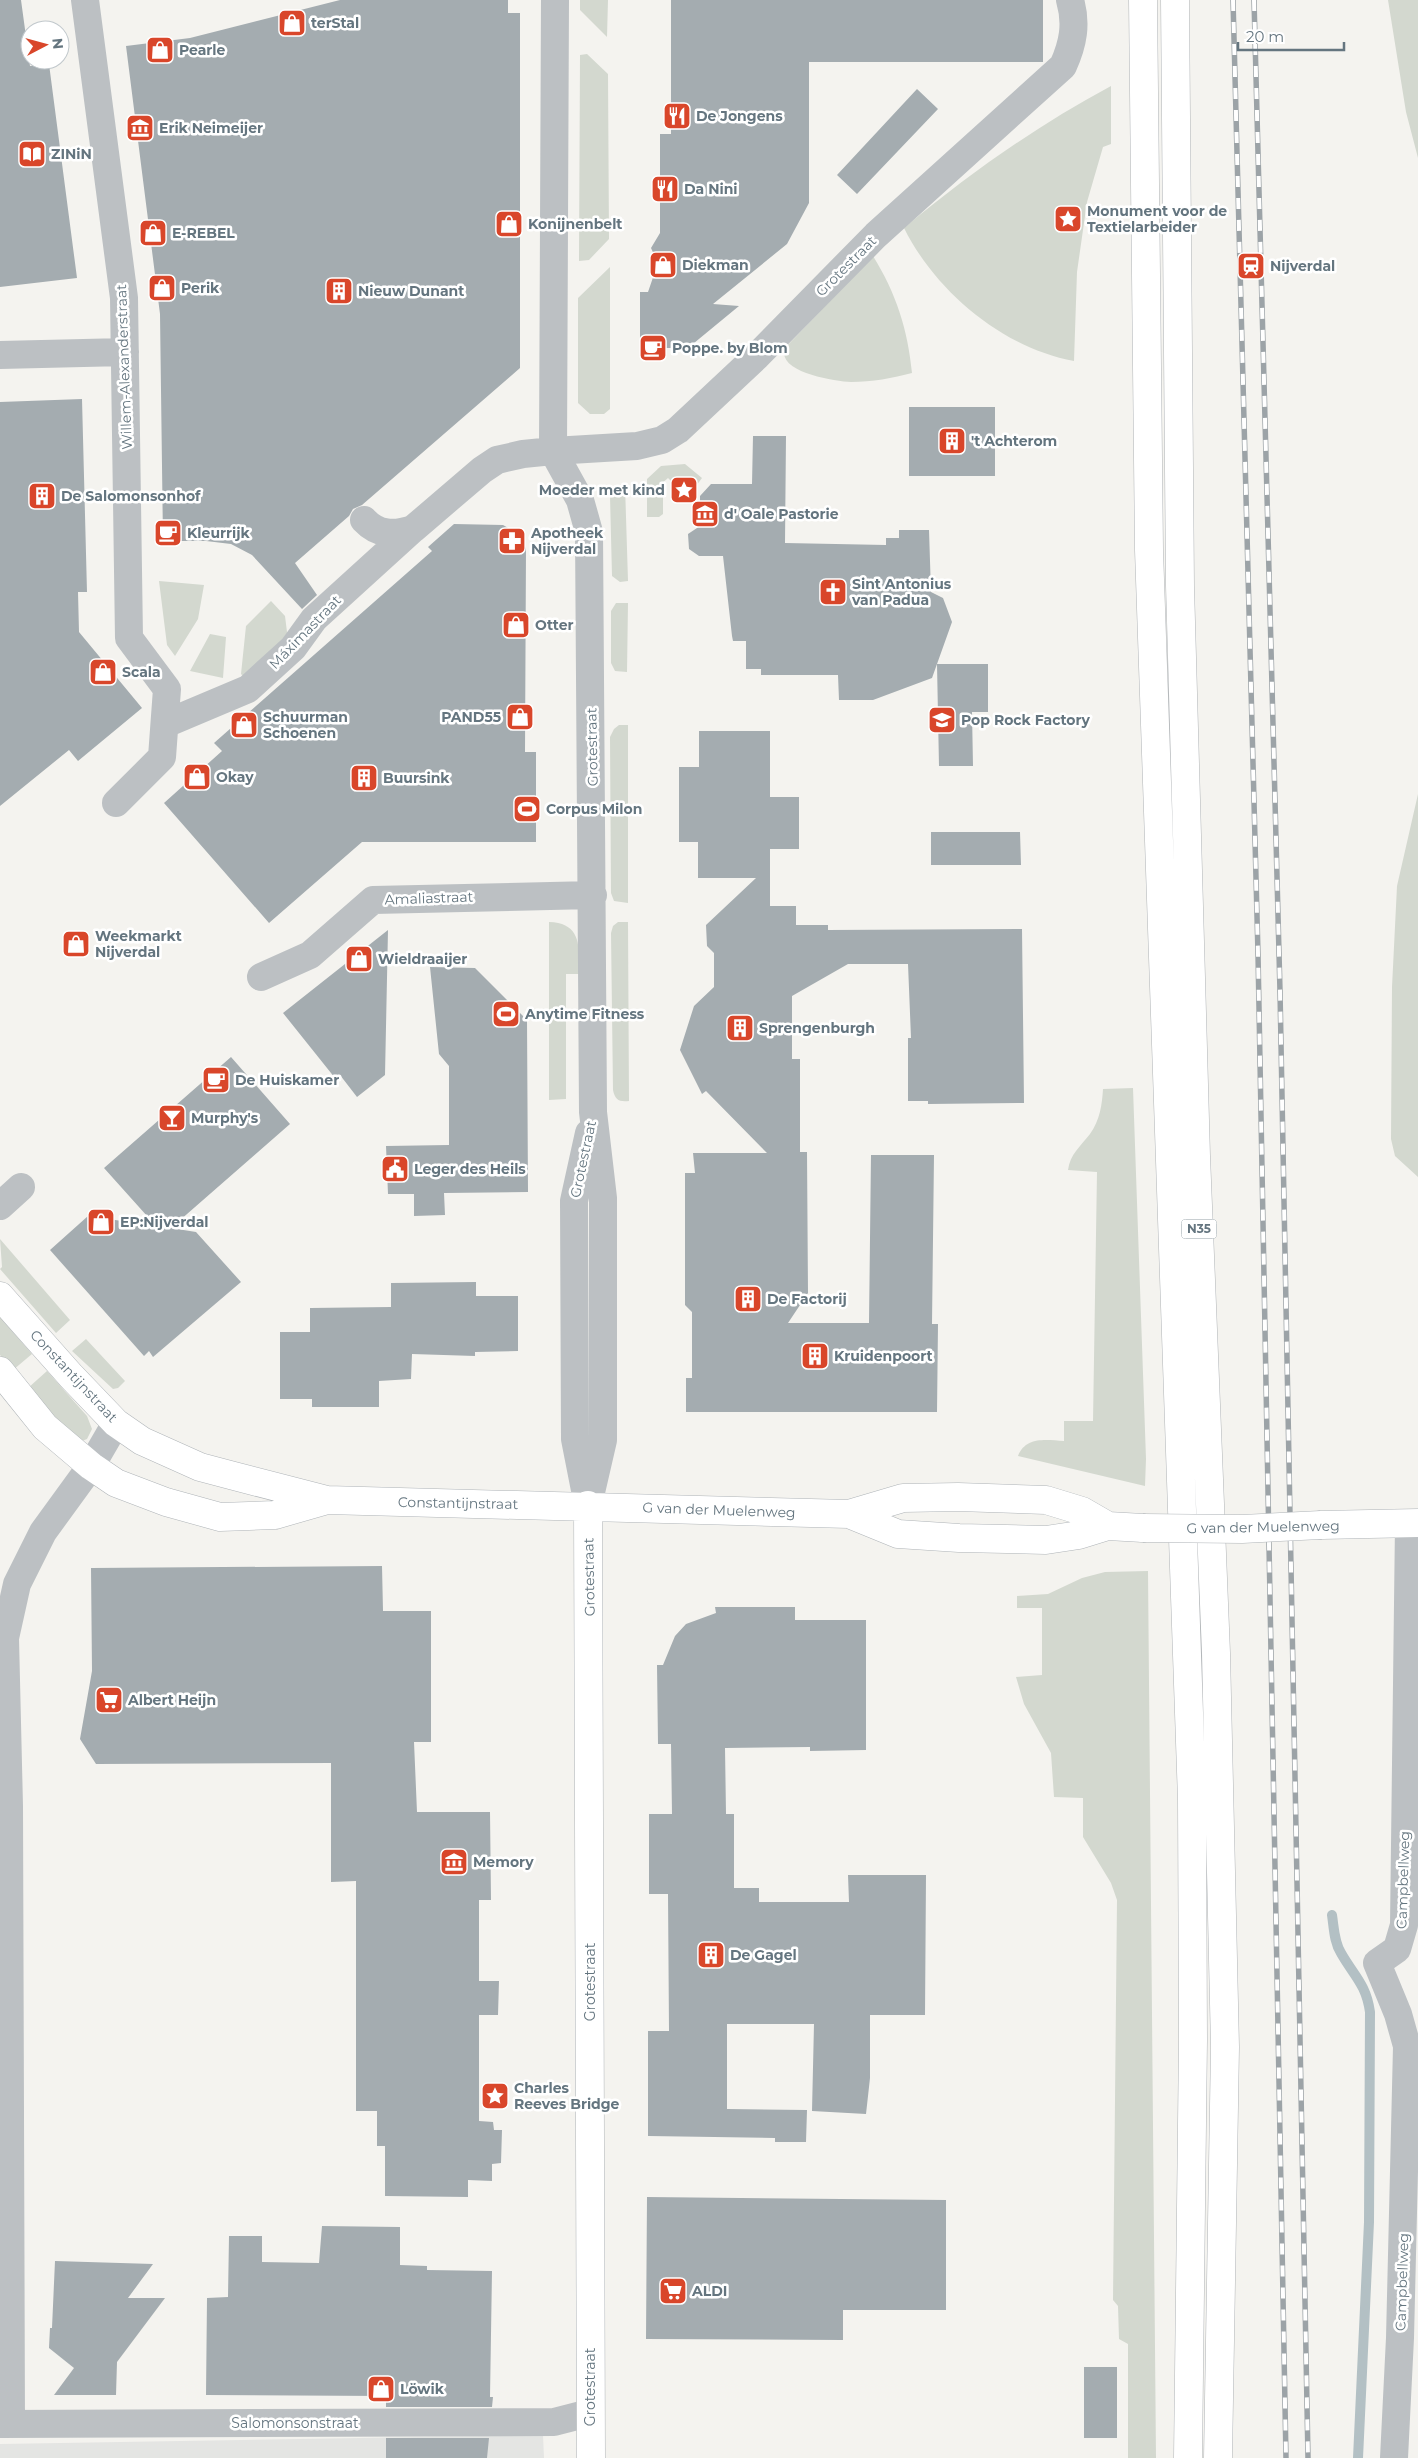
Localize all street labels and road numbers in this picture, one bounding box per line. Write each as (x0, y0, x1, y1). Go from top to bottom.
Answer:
street label: Grotestraat (812, 232, 880, 300)
street label: Willem-Alexanderstraat (112, 284, 136, 450)
street label: Máximastraat (265, 591, 345, 673)
street label: Grotestraat (582, 707, 602, 786)
street label: Amaliastraat (384, 887, 474, 909)
street label: Grotestraat (566, 1118, 600, 1199)
road number: N35 (1182, 1220, 1216, 1238)
street label: Constantijnstraat (26, 1326, 122, 1426)
street label: Constantijnstraat (398, 1493, 519, 1513)
street label: G van der Muelenweg (642, 1498, 796, 1522)
street label: G van der Muelenweg (1186, 1517, 1340, 1537)
street label: Grotestraat (579, 1537, 599, 1616)
street label: Campbellweg (1392, 1831, 1414, 1929)
street label: Grotestraat (581, 1942, 599, 2021)
street label: Campbellweg (1391, 2233, 1413, 2331)
street label: Grotestraat (581, 2347, 599, 2426)
street label: Salomonsonstraat (231, 2414, 359, 2432)

